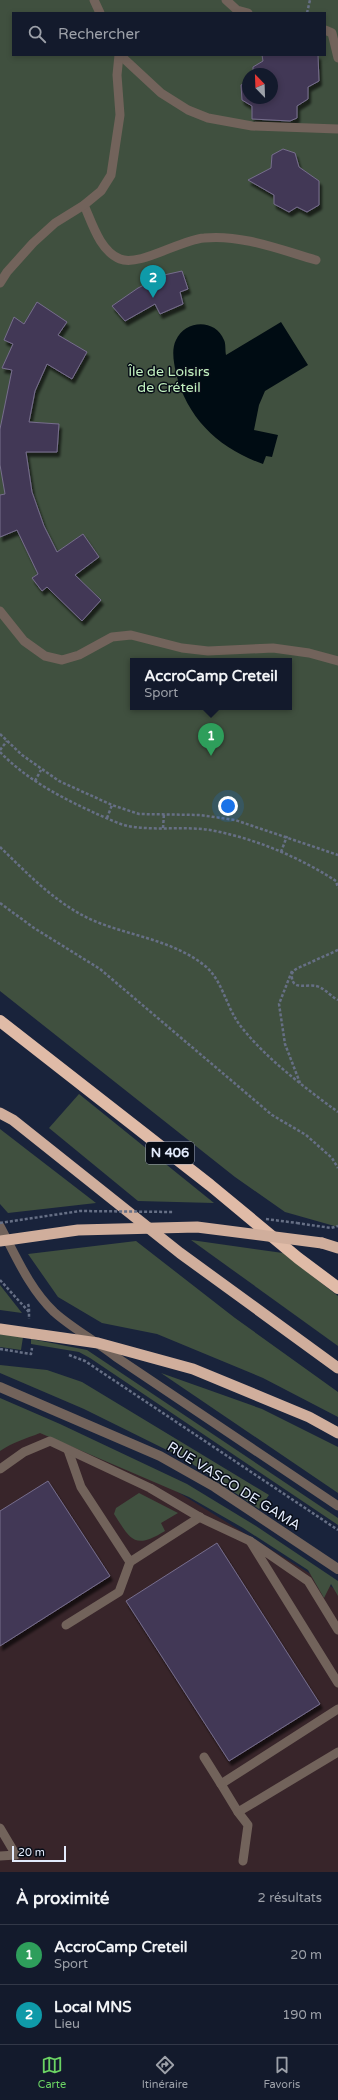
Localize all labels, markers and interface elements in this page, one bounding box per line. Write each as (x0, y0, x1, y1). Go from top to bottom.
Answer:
search box (12, 12, 326, 56)
icon: search (26, 23, 48, 45)
text: Rechercher (58, 25, 140, 43)
north arrow (242, 68, 278, 104)
pin: 2 (140, 265, 166, 298)
park label: Île de Loisirs de Créteil (128, 363, 210, 396)
popup (130, 658, 292, 710)
text: AccroCamp Creteil (144, 667, 278, 685)
text: Sport (144, 685, 178, 701)
pin: 1 (198, 723, 224, 756)
your location (218, 796, 238, 816)
road number: N 406 (146, 1142, 194, 1164)
street label: RUE VASCO DE GAMA (164, 1438, 304, 1534)
scale bar (12, 1844, 66, 1863)
text: 20 m (18, 1846, 45, 1859)
text: À proximité (16, 1888, 109, 1909)
text: 2 résultats (258, 1890, 322, 1906)
text: AccroCamp Creteil (54, 1938, 187, 1956)
text: 1 (25, 1947, 33, 1963)
text: 20 m (290, 1947, 322, 1963)
text: Sport (54, 1956, 88, 1972)
text: Local MNS (54, 1998, 132, 2016)
text: 2 (25, 2007, 33, 2023)
text: 190 m (282, 2007, 322, 2023)
text: Lieu (54, 2016, 80, 2032)
tab: Carte (38, 2054, 66, 2091)
tab: Itinéraire (142, 2054, 188, 2091)
tab: Favoris (264, 2054, 300, 2091)

